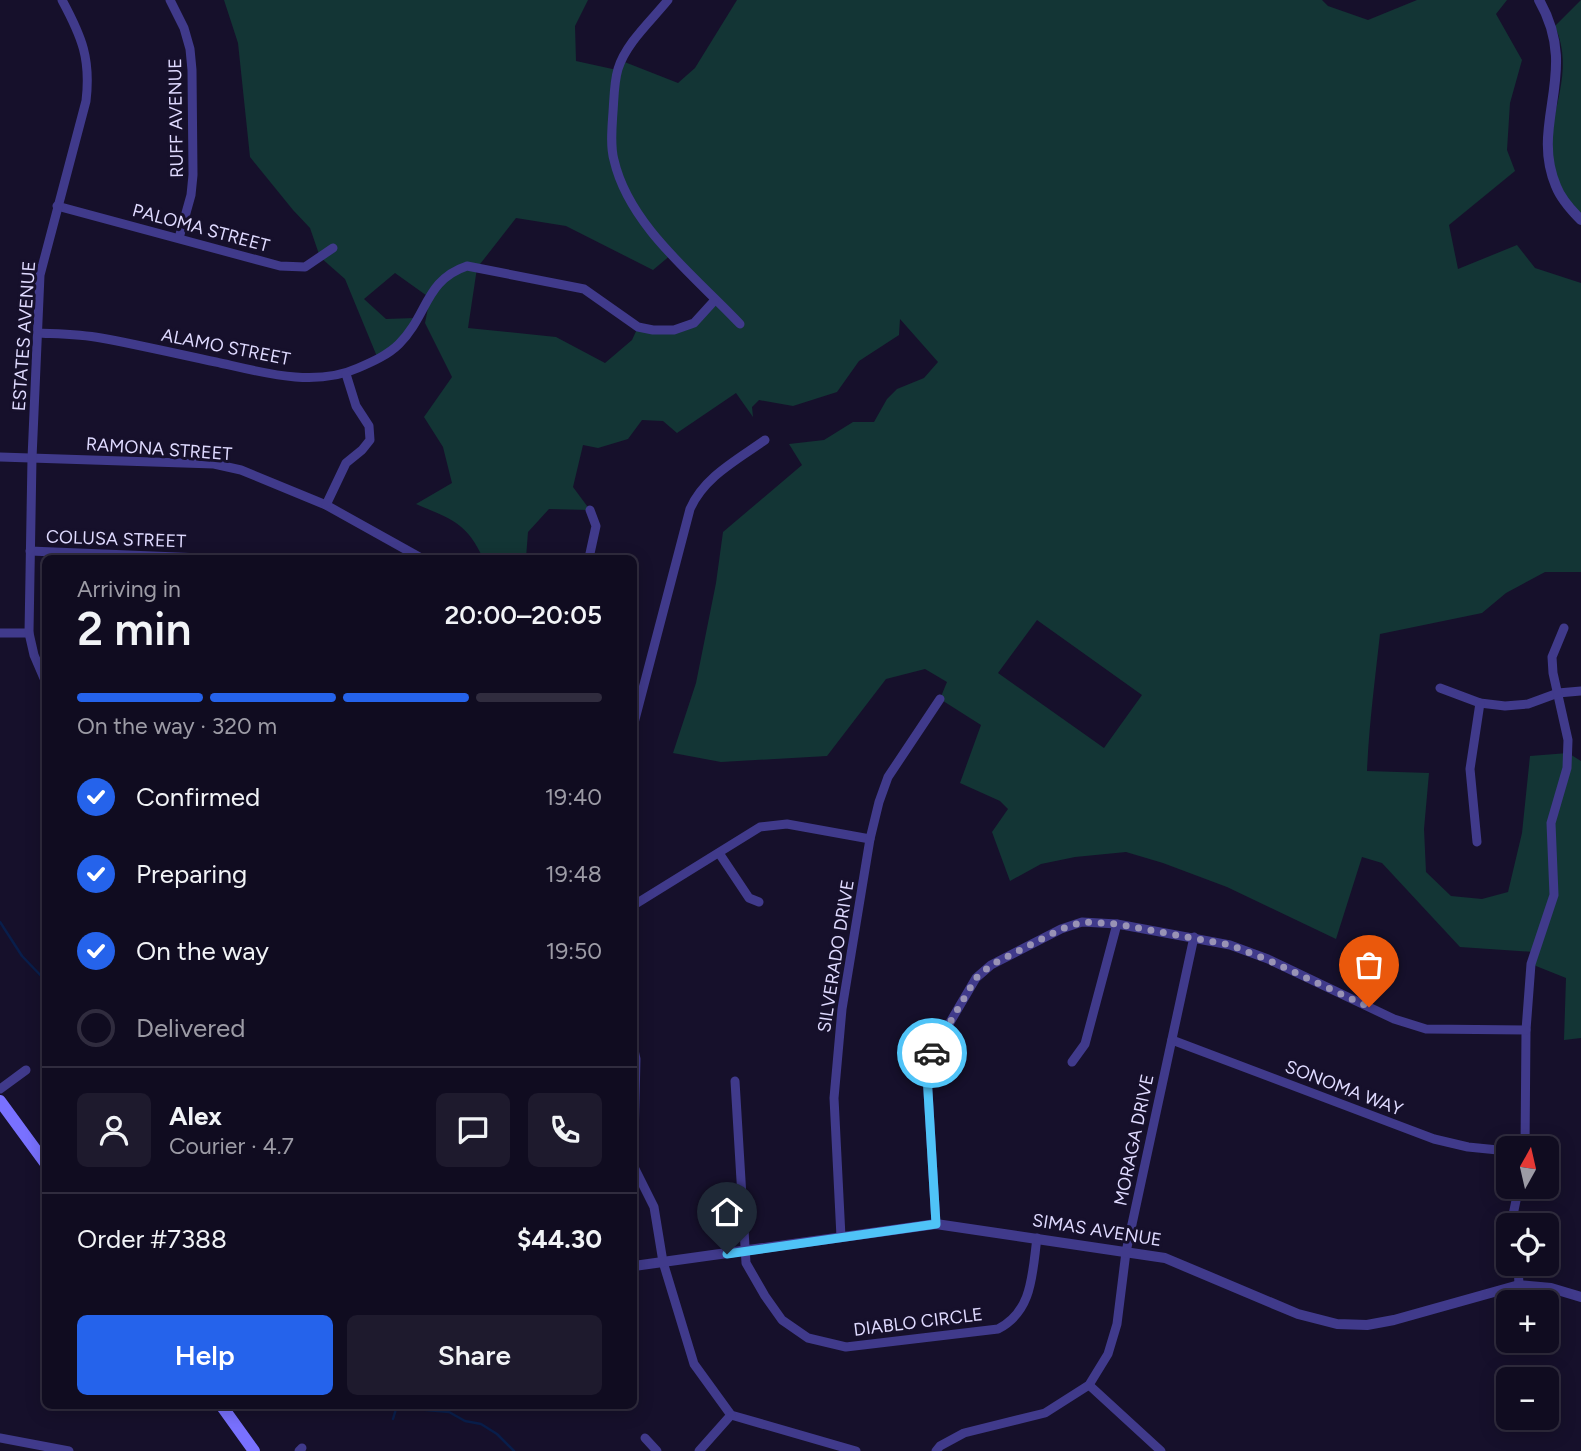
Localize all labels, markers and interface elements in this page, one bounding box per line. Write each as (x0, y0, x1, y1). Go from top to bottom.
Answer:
street label: RUFF AVENUE (164, 58, 188, 178)
street label: PALOMA STREET (130, 199, 272, 257)
street label: ESTATES AVENUE (8, 260, 40, 412)
street label: ALAMO STREET (160, 324, 292, 370)
street label: RAMONA STREET (85, 433, 233, 465)
street label: COLUSA STREET (46, 526, 187, 552)
text: Arriving in (77, 575, 181, 603)
text: 20:00–20:05 (444, 599, 602, 631)
text: 2 min (77, 601, 192, 657)
text: On the way · 320 m (77, 712, 277, 740)
icon: check (77, 778, 115, 816)
text: Confirmed (136, 781, 260, 813)
text: 19:40 (545, 783, 602, 811)
icon: check (77, 855, 115, 893)
text: Preparing (136, 858, 247, 890)
text: 19:48 (545, 860, 602, 888)
street label: SILVERADO DRIVE (813, 878, 859, 1034)
icon: check (77, 932, 115, 970)
text: On the way (136, 935, 269, 967)
pin (1339, 935, 1399, 1007)
text: 19:50 (546, 937, 602, 965)
icon: bag (1350, 946, 1388, 984)
text: Delivered (136, 1012, 245, 1044)
courier (897, 1018, 967, 1088)
icon: car (913, 1034, 951, 1072)
street label: SONOMA WAY (1282, 1055, 1406, 1121)
street label: MORAGA DRIVE (1109, 1072, 1159, 1208)
button: person (77, 1093, 151, 1167)
button: chat (436, 1093, 510, 1167)
button: phone (528, 1093, 602, 1167)
text: Alex (169, 1100, 222, 1132)
text: Courier · 4.7 (169, 1132, 294, 1160)
north arrow (1496, 1136, 1559, 1199)
map controls (1496, 1136, 1559, 1430)
pin (697, 1182, 757, 1254)
icon: home (708, 1193, 746, 1231)
street label: SIMAS AVENUE (1031, 1209, 1163, 1251)
button: locate (1496, 1213, 1559, 1276)
text: Order #7388 (77, 1223, 227, 1255)
text: $44.30 (517, 1223, 602, 1255)
button: + (1496, 1290, 1559, 1353)
street label: DIABLO CIRCLE (852, 1303, 984, 1341)
button: Help (77, 1315, 333, 1395)
button: Share (347, 1315, 602, 1395)
button: − (1496, 1367, 1559, 1430)

